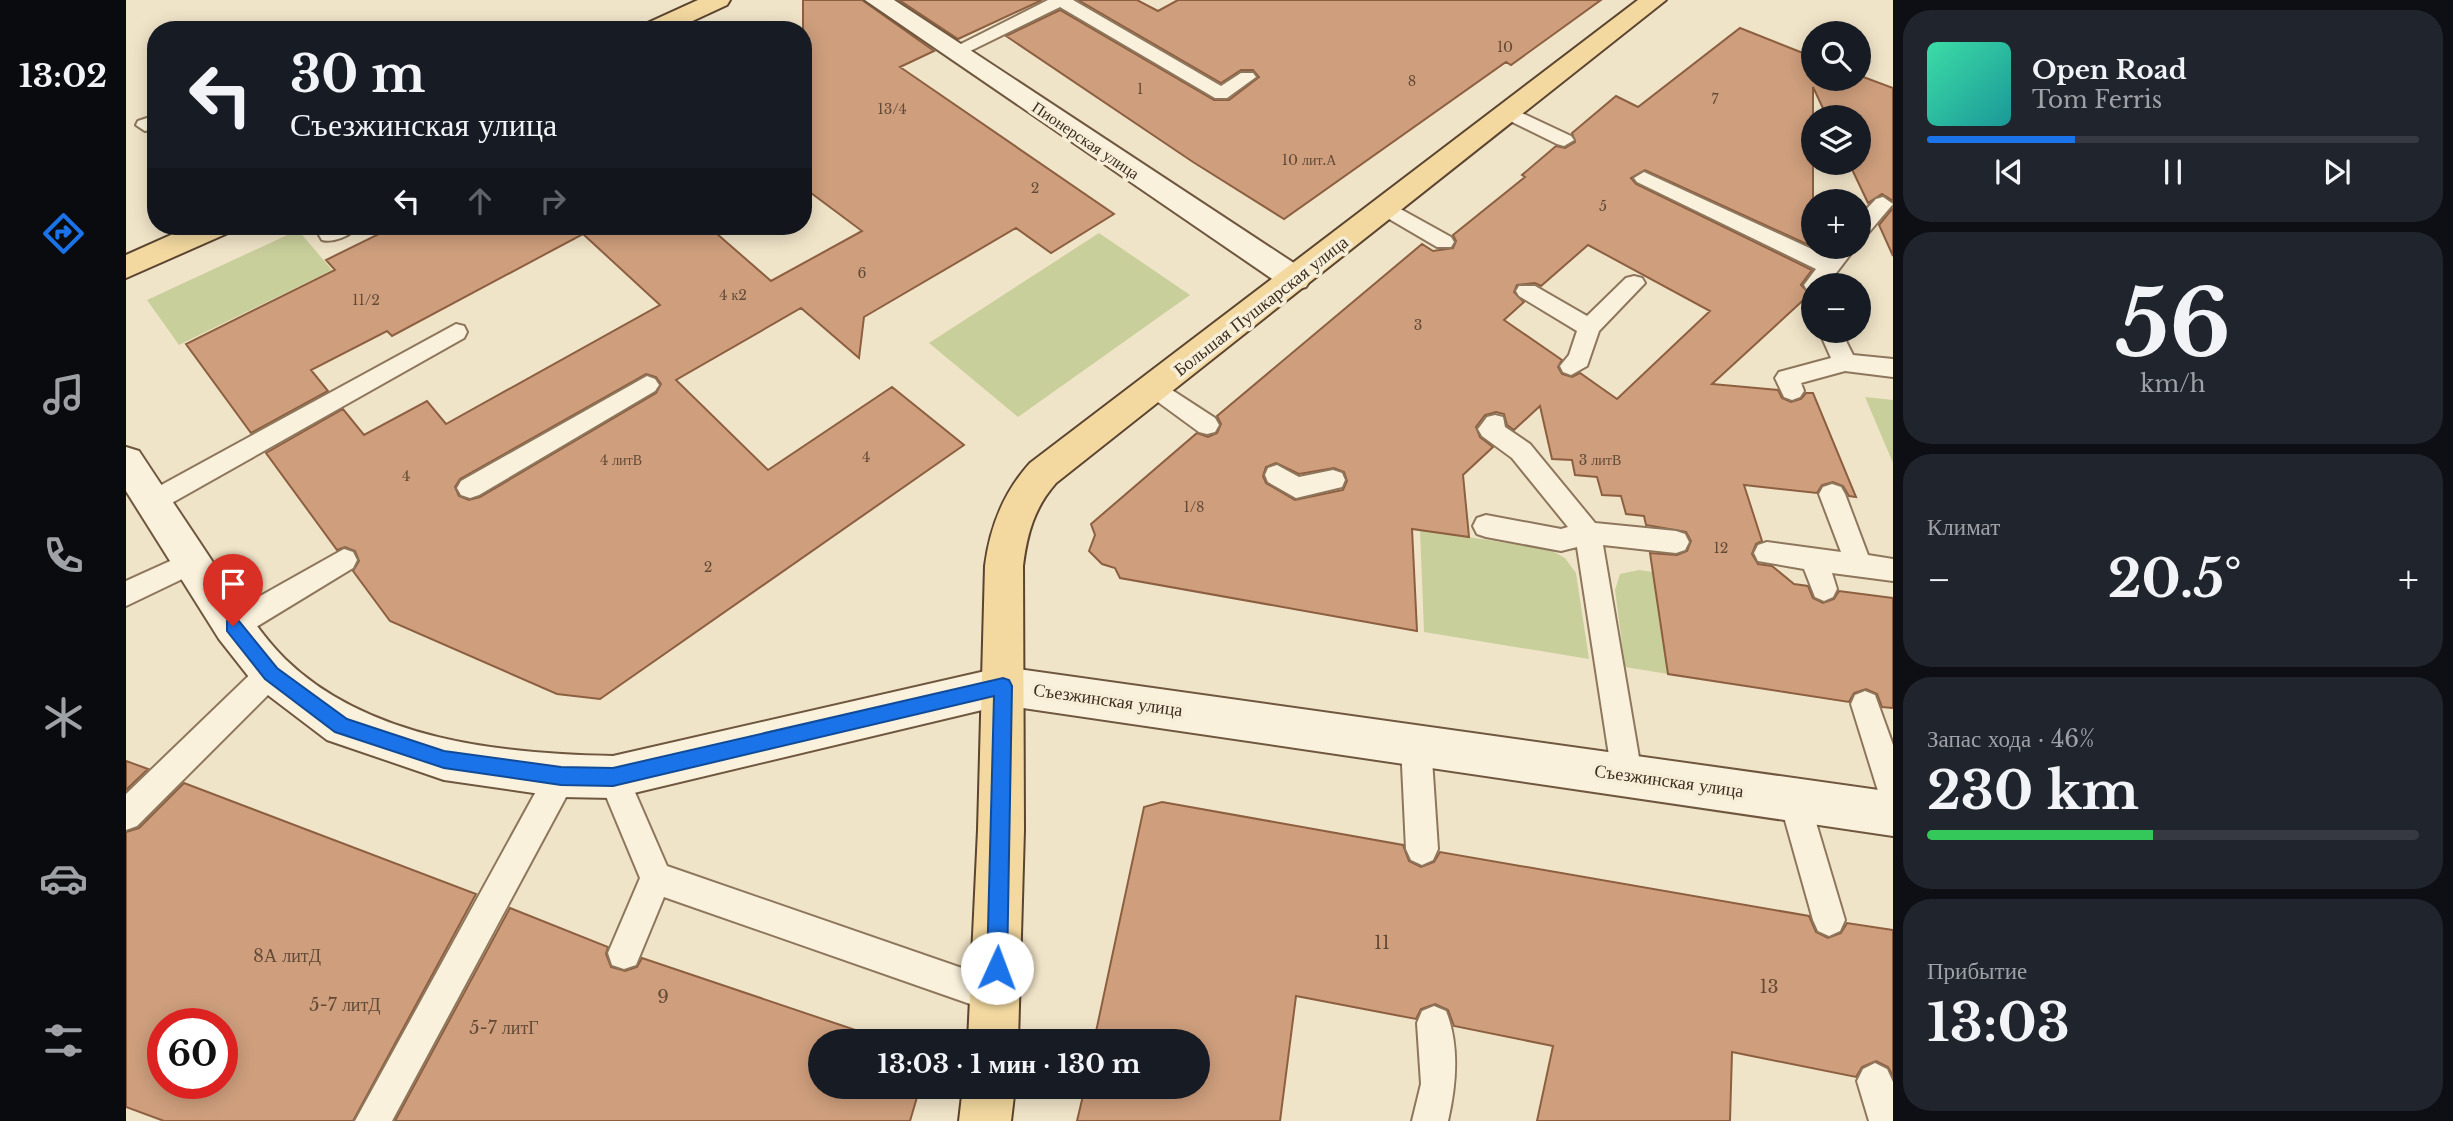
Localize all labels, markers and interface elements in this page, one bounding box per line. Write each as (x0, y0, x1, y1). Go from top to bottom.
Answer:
map controls (1801, 21, 1871, 343)
button: search (1801, 21, 1871, 91)
house number: 10 (1497, 38, 1513, 56)
text: 30 m (290, 44, 425, 105)
icon: left (175, 49, 266, 140)
text: Open Road (2032, 54, 2187, 86)
text: 13:02 (19, 56, 107, 96)
house number: 8 (1408, 72, 1416, 90)
house number: 1 (1137, 80, 1143, 98)
text: Tom Ferris (2032, 86, 2162, 114)
house number: 7 (1711, 90, 1719, 108)
street label: Пионерская улица (1029, 97, 1143, 183)
house number: 13/4 (877, 100, 907, 118)
text: Съезжинская улица (290, 105, 557, 145)
button: layers (1801, 105, 1871, 175)
house number: 10 лит.А (1282, 151, 1337, 169)
icon: previous (1990, 153, 2028, 191)
icon: pause (2154, 153, 2192, 191)
icon: next (2318, 153, 2356, 191)
house number: 2 (1031, 179, 1039, 197)
icon: left (388, 182, 426, 220)
icon: ahead (461, 182, 499, 220)
icon: right (534, 182, 572, 220)
button: + (1801, 189, 1871, 259)
house number: 5 (1599, 197, 1607, 215)
icon: directions (39, 209, 88, 258)
street label: Большая Пушкарская улица (1169, 231, 1353, 381)
house number: 6 (857, 264, 867, 282)
text: 56 (2115, 268, 2231, 381)
button: − (1801, 273, 1871, 343)
house number: 4 к2 (719, 286, 747, 304)
house number: 11/2 (352, 291, 380, 309)
house number: 3 (1414, 316, 1422, 334)
icon: music (39, 370, 88, 419)
text: km/h (2140, 370, 2206, 398)
house number: 4 (862, 448, 870, 466)
house number: 4 литВ (600, 451, 642, 469)
house number: 3 литВ (1579, 451, 1621, 469)
house number: 4 (402, 467, 410, 485)
house number: 1/8 (1183, 498, 1205, 516)
text: Климат (1927, 513, 2000, 541)
icon: phone (39, 531, 88, 580)
house number: 12 (1714, 539, 1728, 557)
text: 20.5° (2108, 547, 2242, 611)
pin (203, 554, 263, 626)
text: − (1927, 556, 1951, 603)
text: + (2398, 556, 2419, 603)
house number: 2 (704, 558, 712, 576)
icon: arrive (214, 565, 252, 603)
street label: Съезжинская улица (1032, 679, 1184, 721)
icon: climate (39, 693, 88, 742)
text: Запас хода · 46% (1927, 725, 2095, 753)
text: 230 km (1927, 759, 2139, 823)
street label: Съезжинская улица (1593, 760, 1745, 802)
icon: car (39, 854, 88, 903)
position arrow (960, 931, 1034, 1005)
house number: 11 (1374, 932, 1390, 954)
house number: 8А литД (253, 945, 321, 967)
text: Прибытие (1927, 957, 2027, 985)
house number: 13 (1759, 976, 1779, 998)
house number: 9 (657, 986, 669, 1008)
text: 13:03 (1927, 991, 2070, 1055)
house number: 5-7 литД (309, 994, 381, 1016)
speed limit sign: 60 (147, 1008, 238, 1099)
icon: filters (39, 1016, 88, 1065)
house number: 5-7 литГ (469, 1017, 539, 1039)
text: 13:03 · 1 мин · 130 m (878, 1048, 1140, 1080)

